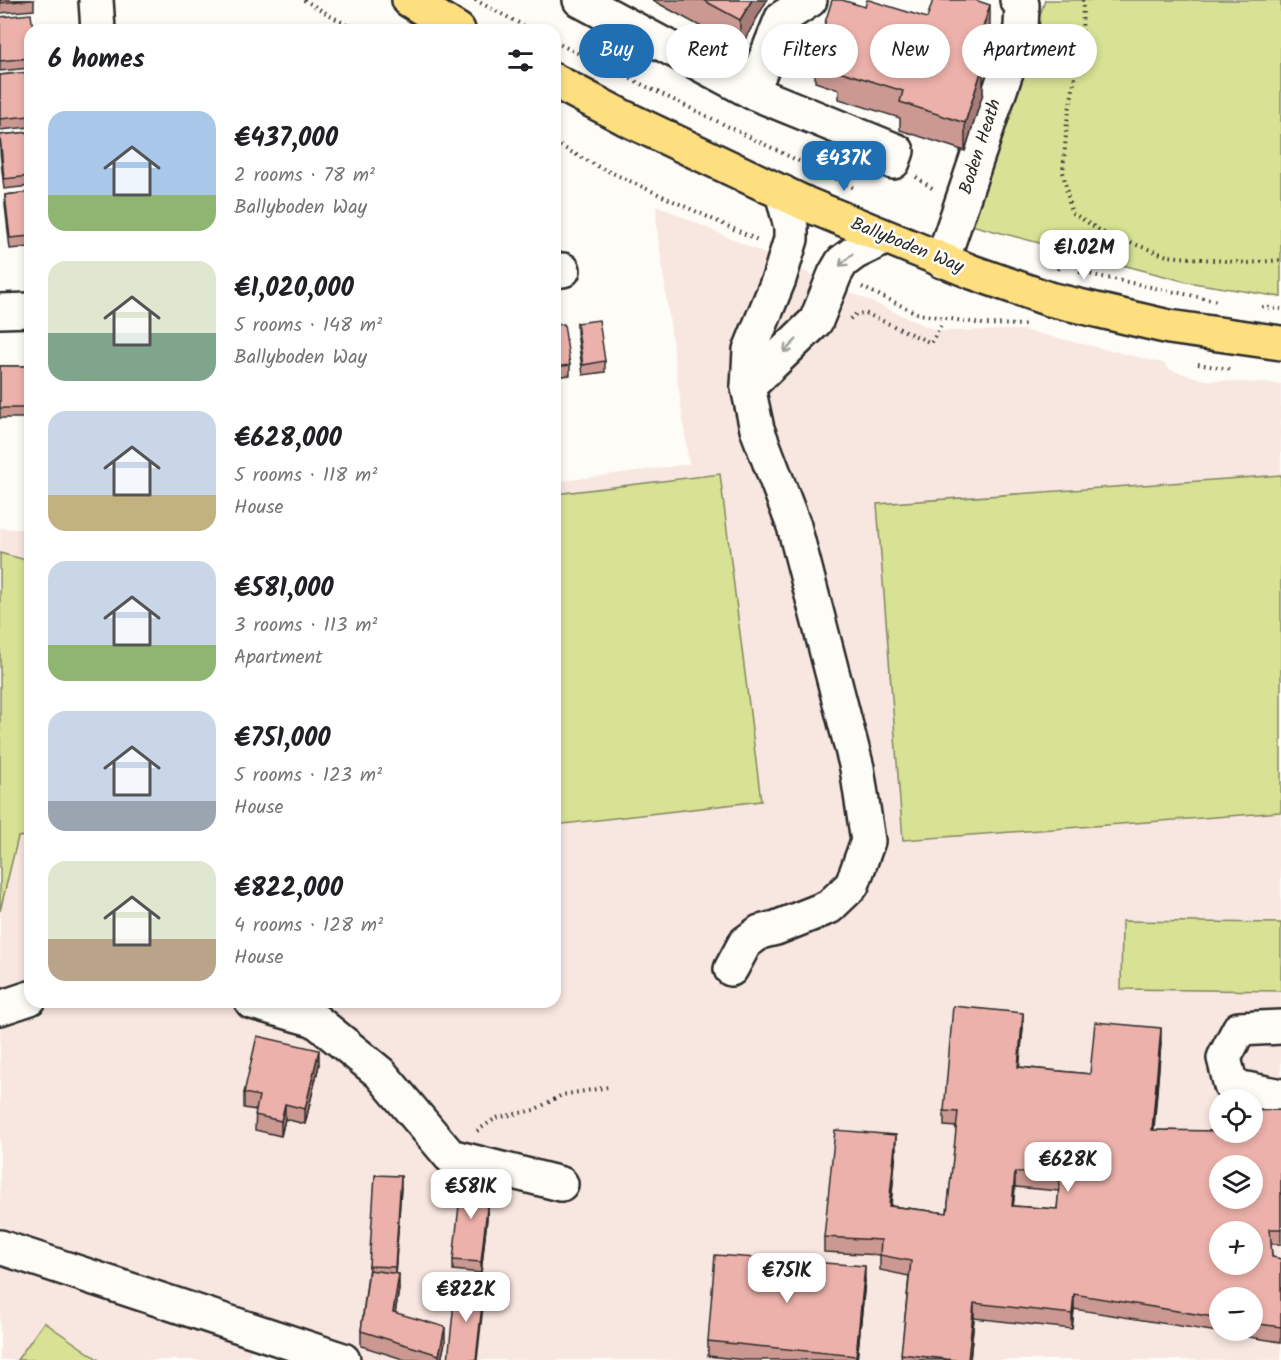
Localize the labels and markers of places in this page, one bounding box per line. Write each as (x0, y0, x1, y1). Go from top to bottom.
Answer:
pin: €437K (802, 141, 886, 192)
pin: €1.02M (1035, 230, 1133, 281)
pin: €628K (1026, 1142, 1110, 1193)
pin: €581K (429, 1169, 513, 1220)
pin: €751K (745, 1253, 829, 1304)
pin: €822K (424, 1272, 508, 1323)

